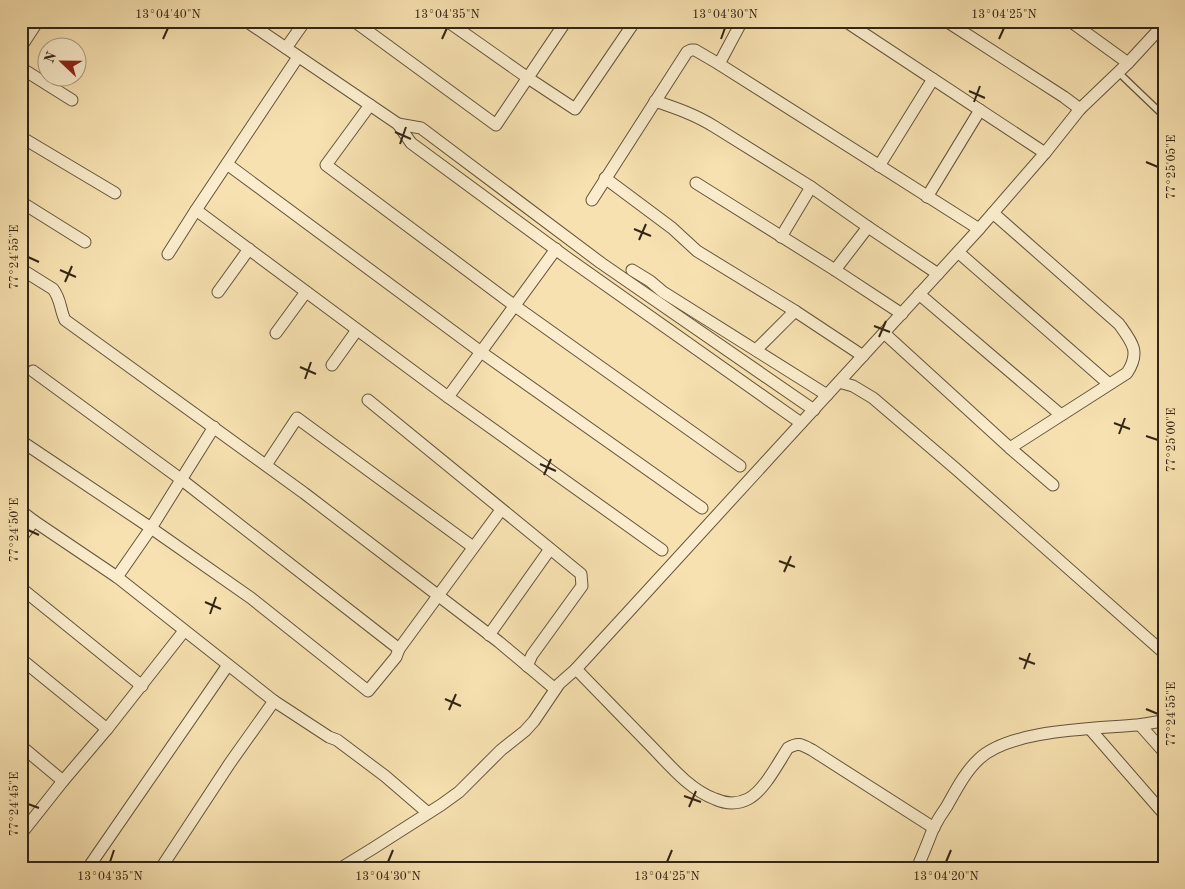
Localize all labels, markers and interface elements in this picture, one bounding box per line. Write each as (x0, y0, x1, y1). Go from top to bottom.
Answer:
text: 13°04'35"N (414, 8, 480, 21)
text: 13°04'25"N (971, 8, 1037, 21)
text: 13°04'40"N (135, 9, 201, 21)
text: 13°04'30"N (692, 9, 758, 21)
north arrow (38, 38, 88, 88)
text: N (42, 50, 59, 65)
text: 77°25'05"E (1165, 135, 1178, 199)
text: 77°24'55"E (8, 225, 21, 289)
text: 77°25'00"E (1165, 408, 1178, 472)
text: 77°24'50"E (8, 498, 21, 562)
text: 77°24'55"E (1165, 682, 1178, 746)
text: 77°24'45"E (8, 772, 21, 836)
text: 13°04'35"N (77, 870, 143, 883)
text: 13°04'25"N (634, 870, 700, 883)
text: 13°04'30"N (355, 871, 421, 883)
text: 13°04'20"N (913, 871, 979, 883)

